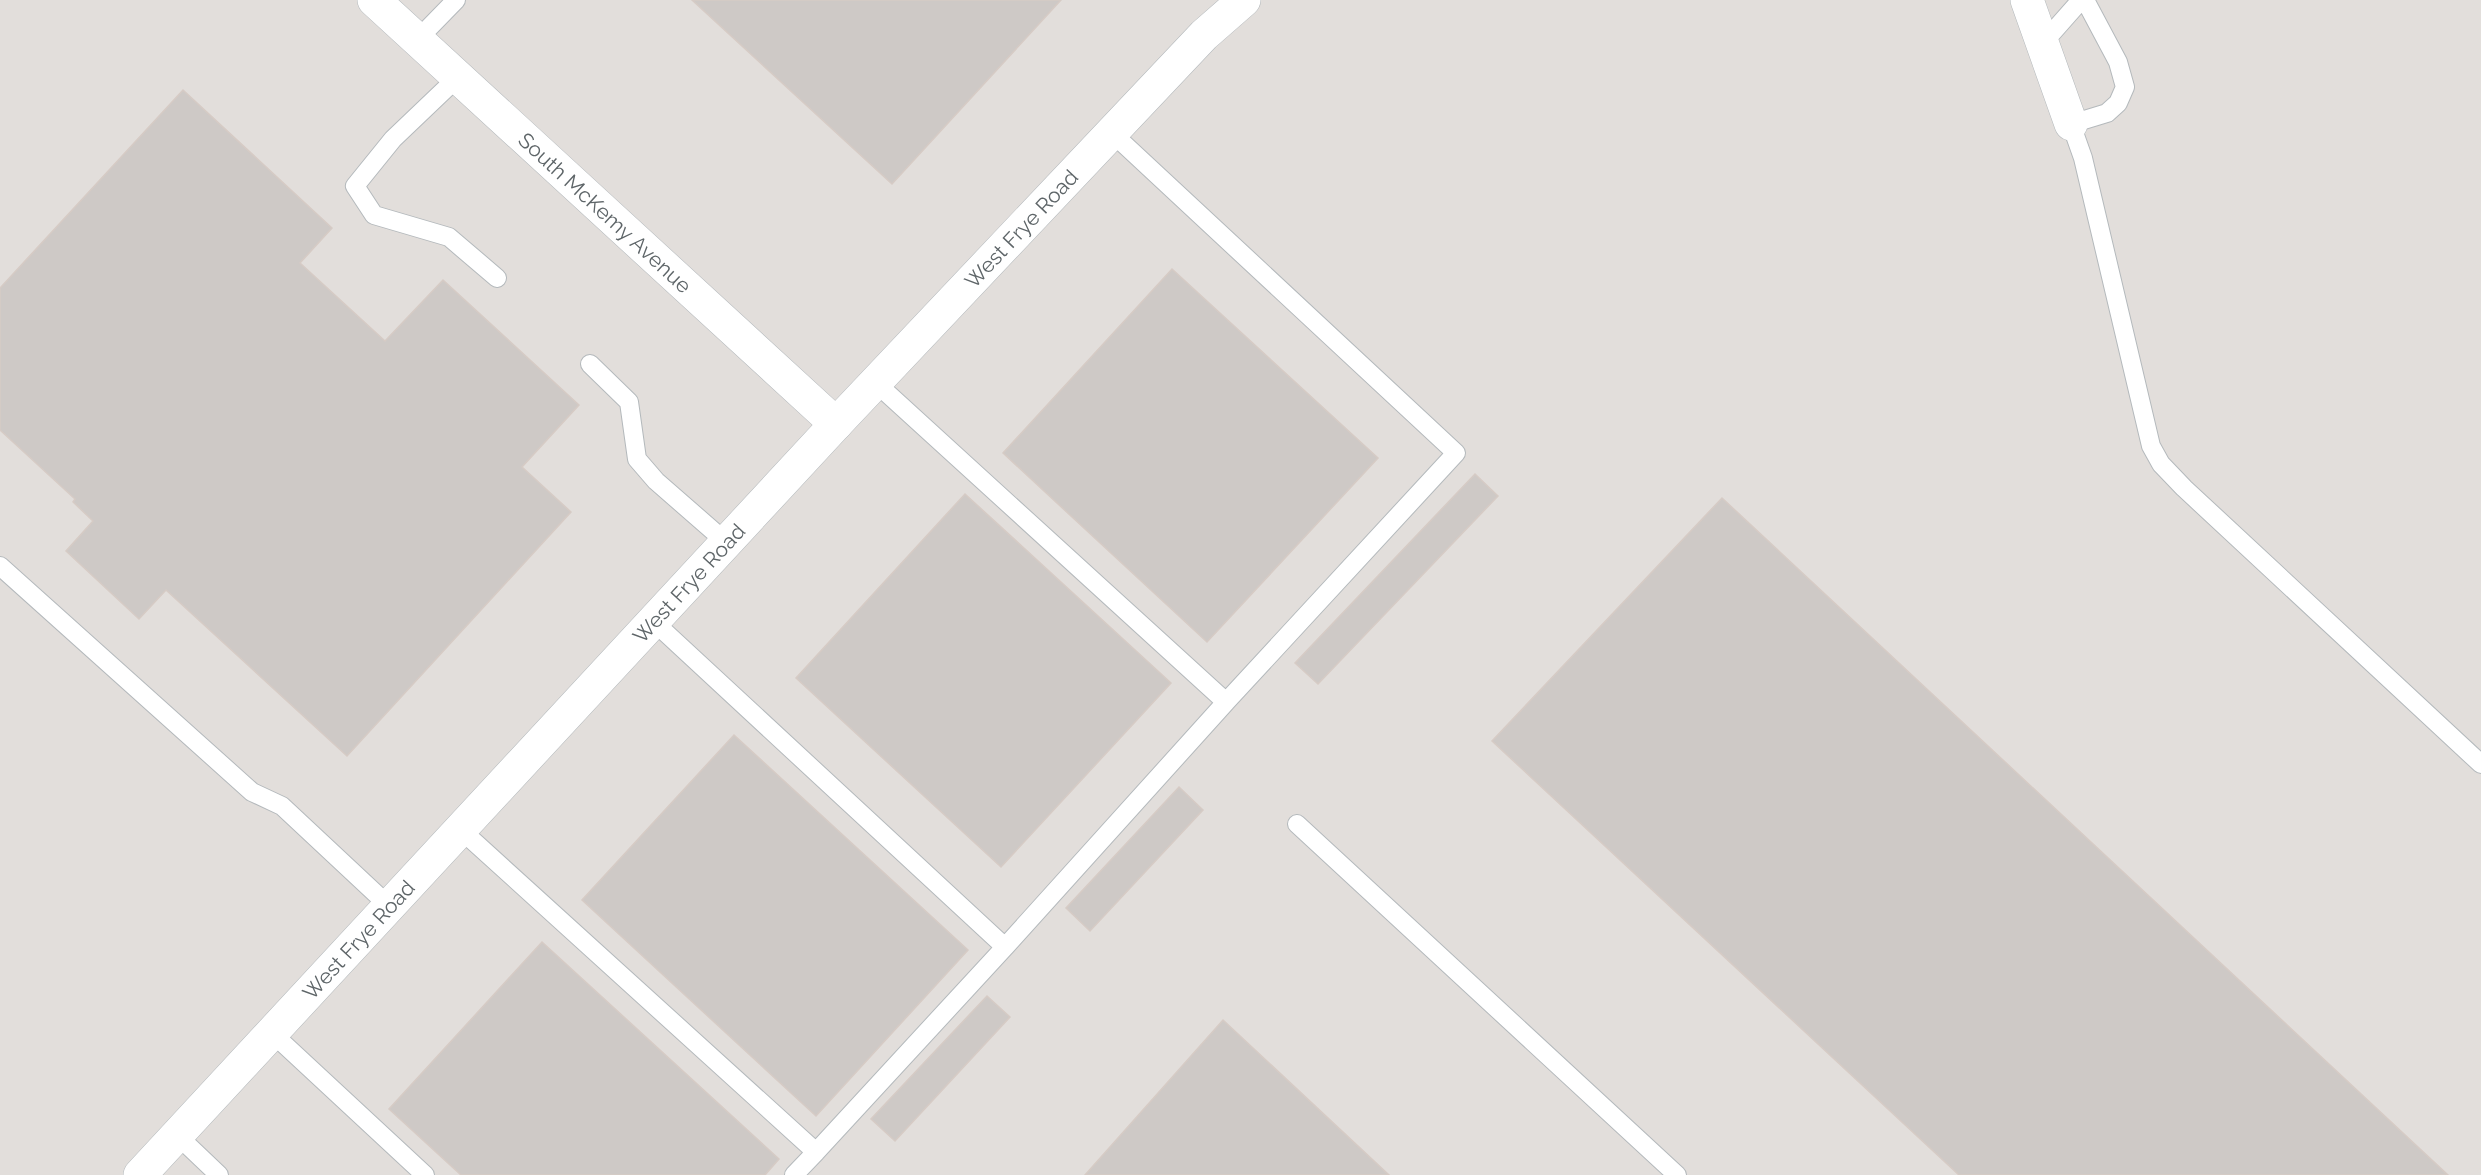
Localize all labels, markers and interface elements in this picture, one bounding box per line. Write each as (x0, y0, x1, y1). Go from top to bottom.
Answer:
street label: South McKemy Avenue (514, 127, 697, 298)
street label: West Frye Road (959, 164, 1083, 293)
street label: West Frye Road (627, 518, 750, 648)
street label: West Frye Road (297, 875, 420, 1004)

